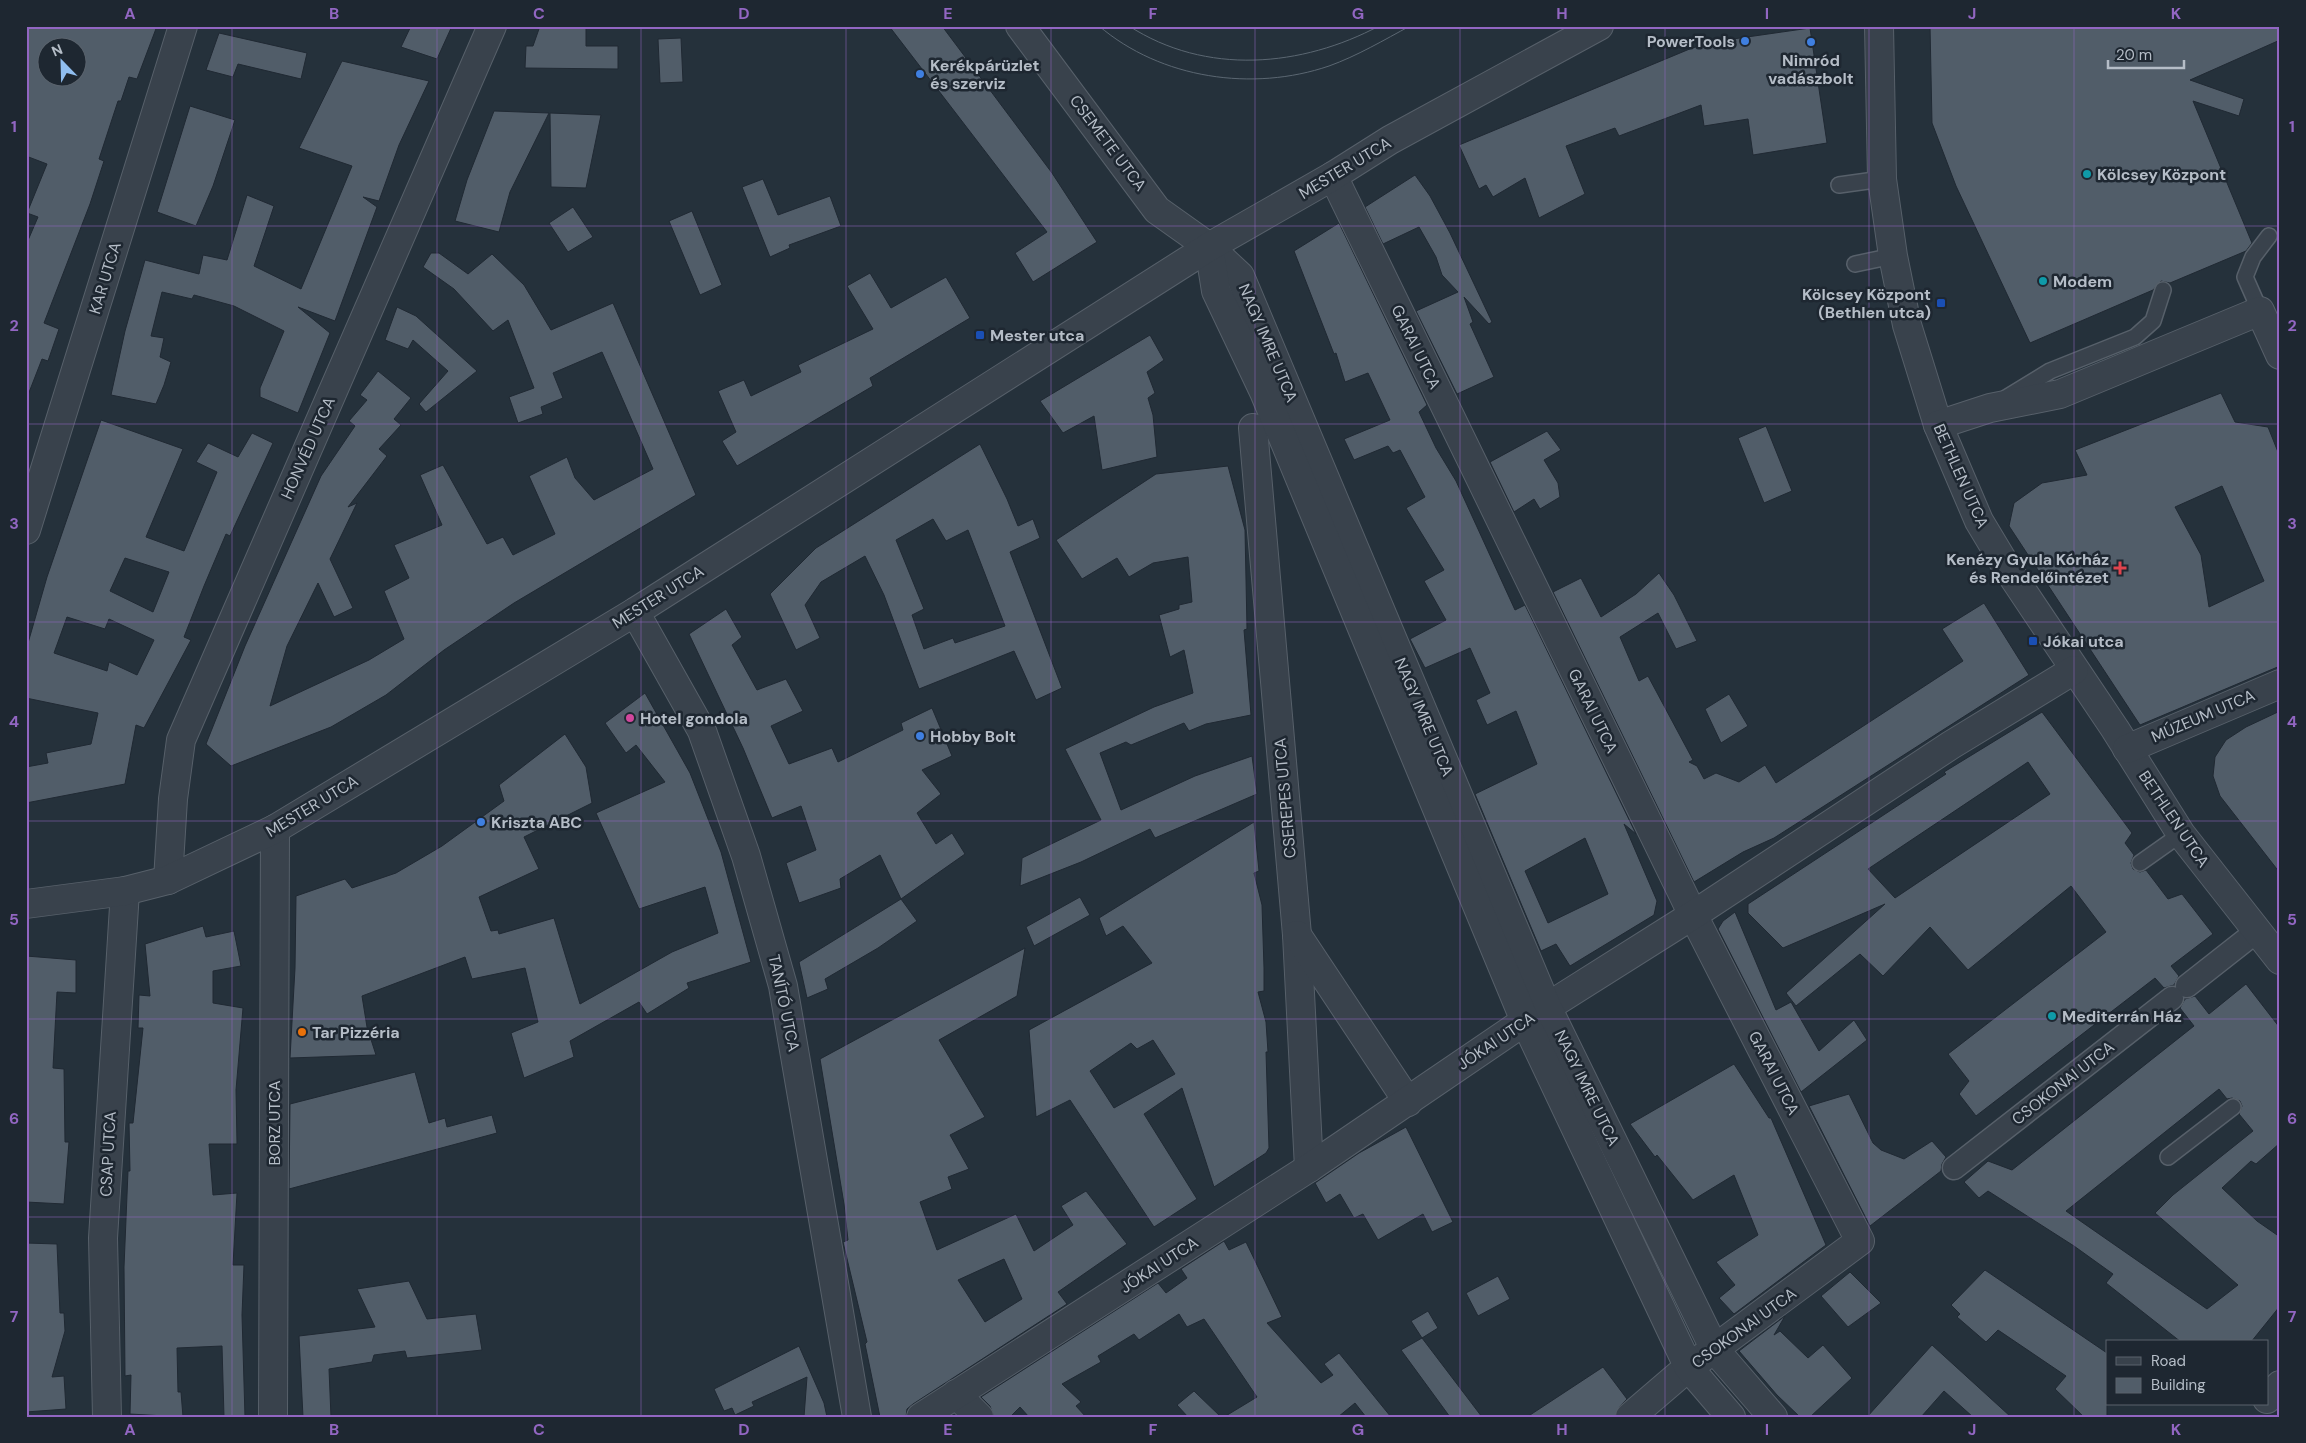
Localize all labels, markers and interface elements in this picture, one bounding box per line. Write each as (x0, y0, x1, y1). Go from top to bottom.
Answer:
text: A (124, 3, 136, 24)
text: B (329, 3, 339, 24)
text: C (533, 3, 545, 24)
text: D (738, 3, 750, 24)
text: E (943, 3, 953, 24)
text: F (1149, 3, 1158, 24)
text: G (1352, 3, 1364, 24)
text: H (1556, 3, 1568, 24)
text: I (1765, 3, 1769, 24)
text: J (1968, 3, 1976, 24)
text: K (2171, 3, 2182, 24)
place label: PowerTools (1647, 31, 1735, 52)
marker: PowerTools (1739, 35, 1751, 47)
marker: Nimród vadászbolt (1805, 36, 1817, 48)
north arrow (38, 38, 88, 88)
scale bar (2108, 38, 2185, 70)
text: N (49, 40, 65, 60)
text: 20 m (2116, 45, 2152, 65)
place label: Nimród vadászbolt (1768, 50, 1854, 89)
place label: Kerékpárüzlet és szerviz (930, 55, 1040, 94)
marker: Kerékpárüzlet és szerviz (914, 68, 926, 80)
street label: CSEMETE UTCA (1065, 91, 1151, 196)
text: 1 (11, 116, 17, 137)
text: 1 (2289, 116, 2295, 137)
street label: MESTER UTCA (1295, 132, 1395, 204)
place label: Kölcsey Központ (2097, 164, 2226, 185)
marker: Kölcsey Központ (2081, 168, 2093, 180)
street label: KAR UTCA (84, 239, 126, 317)
place label: Modem (2053, 271, 2112, 292)
marker: Modem (2037, 275, 2049, 287)
street label: NAGY IMRE UTCA (1234, 281, 1303, 406)
place label: Kölcsey Központ (Bethlen utca) (1802, 284, 1931, 323)
marker: Kölcsey Központ (Bethlen utca) (1935, 297, 1947, 309)
street label: GARAI UTCA (1386, 301, 1446, 393)
text: 2 (9, 315, 19, 336)
text: 2 (2287, 315, 2297, 336)
place label: Mester utca (990, 325, 1084, 346)
marker: Mester utca (974, 329, 986, 341)
street label: HONVÉD UTCA (276, 393, 340, 503)
street label: BETHLEN UTCA (1929, 421, 1994, 532)
text: 3 (9, 513, 19, 534)
text: 3 (2287, 513, 2297, 534)
place label: Kenézy Gyula Kórház és Rendelőintézet (1946, 549, 2109, 588)
street label: MESTER UTCA (608, 560, 708, 633)
marker: Kenézy Gyula Kórház és Rendelőintézet (2113, 561, 2127, 575)
place label: Jókai utca (2043, 631, 2124, 652)
marker: Jókai utca (2027, 635, 2039, 647)
street label: NAGY IMRE UTCA (1390, 655, 1459, 780)
street label: GARAI UTCA (1563, 665, 1623, 757)
street label: MÚZEUM UTCA (2148, 685, 2258, 747)
place label: Hotel gondola (640, 708, 748, 729)
text: 4 (9, 711, 19, 732)
text: 4 (2287, 711, 2297, 732)
marker: Hotel gondola (624, 712, 636, 724)
place label: Hobby Bolt (930, 726, 1016, 747)
marker: Hobby Bolt (914, 730, 926, 742)
street label: CSEREPES UTCA (1269, 736, 1301, 859)
street label: BETHLEN UTCA (2134, 767, 2214, 872)
street label: MESTER UTCA (262, 770, 362, 842)
place label: Kriszta ABC (491, 812, 582, 833)
marker: Kriszta ABC (475, 816, 487, 828)
text: 5 (9, 909, 19, 930)
text: 5 (2287, 909, 2297, 930)
street label: TANÍTÓ UTCA (763, 952, 805, 1054)
place label: Mediterrán Ház (2062, 1006, 2182, 1027)
street label: JÓKAI UTCA (1453, 1007, 1539, 1075)
marker: Mediterrán Ház (2046, 1010, 2058, 1022)
place label: Tar Pizzéria (312, 1022, 400, 1043)
marker: Tar Pizzéria (296, 1026, 308, 1038)
street label: NAGY IMRE UTCA (1550, 1026, 1624, 1150)
street label: GARAI UTCA (1744, 1027, 1804, 1119)
street label: CSOKONAI UTCA (2007, 1036, 2119, 1130)
street label: BORZ UTCA (264, 1080, 285, 1166)
text: 6 (9, 1108, 19, 1129)
text: 6 (2287, 1108, 2297, 1129)
street label: CSAP UTCA (95, 1110, 121, 1197)
street label: JÓKAI UTCA (1116, 1232, 1202, 1298)
street label: CSOKONAI UTCA (1687, 1283, 1801, 1373)
text: 7 (10, 1306, 19, 1327)
text: 7 (2288, 1306, 2297, 1327)
legend (2106, 1340, 2268, 1406)
text: Road (2151, 1351, 2186, 1371)
text: Building (2151, 1375, 2206, 1395)
text: A (124, 1419, 136, 1440)
text: B (329, 1419, 339, 1440)
text: C (533, 1419, 545, 1440)
text: D (738, 1419, 750, 1440)
text: E (943, 1419, 953, 1440)
text: F (1149, 1419, 1158, 1440)
text: G (1352, 1419, 1364, 1440)
text: H (1556, 1419, 1568, 1440)
text: I (1765, 1419, 1769, 1440)
text: J (1968, 1419, 1976, 1440)
text: K (2171, 1419, 2182, 1440)

